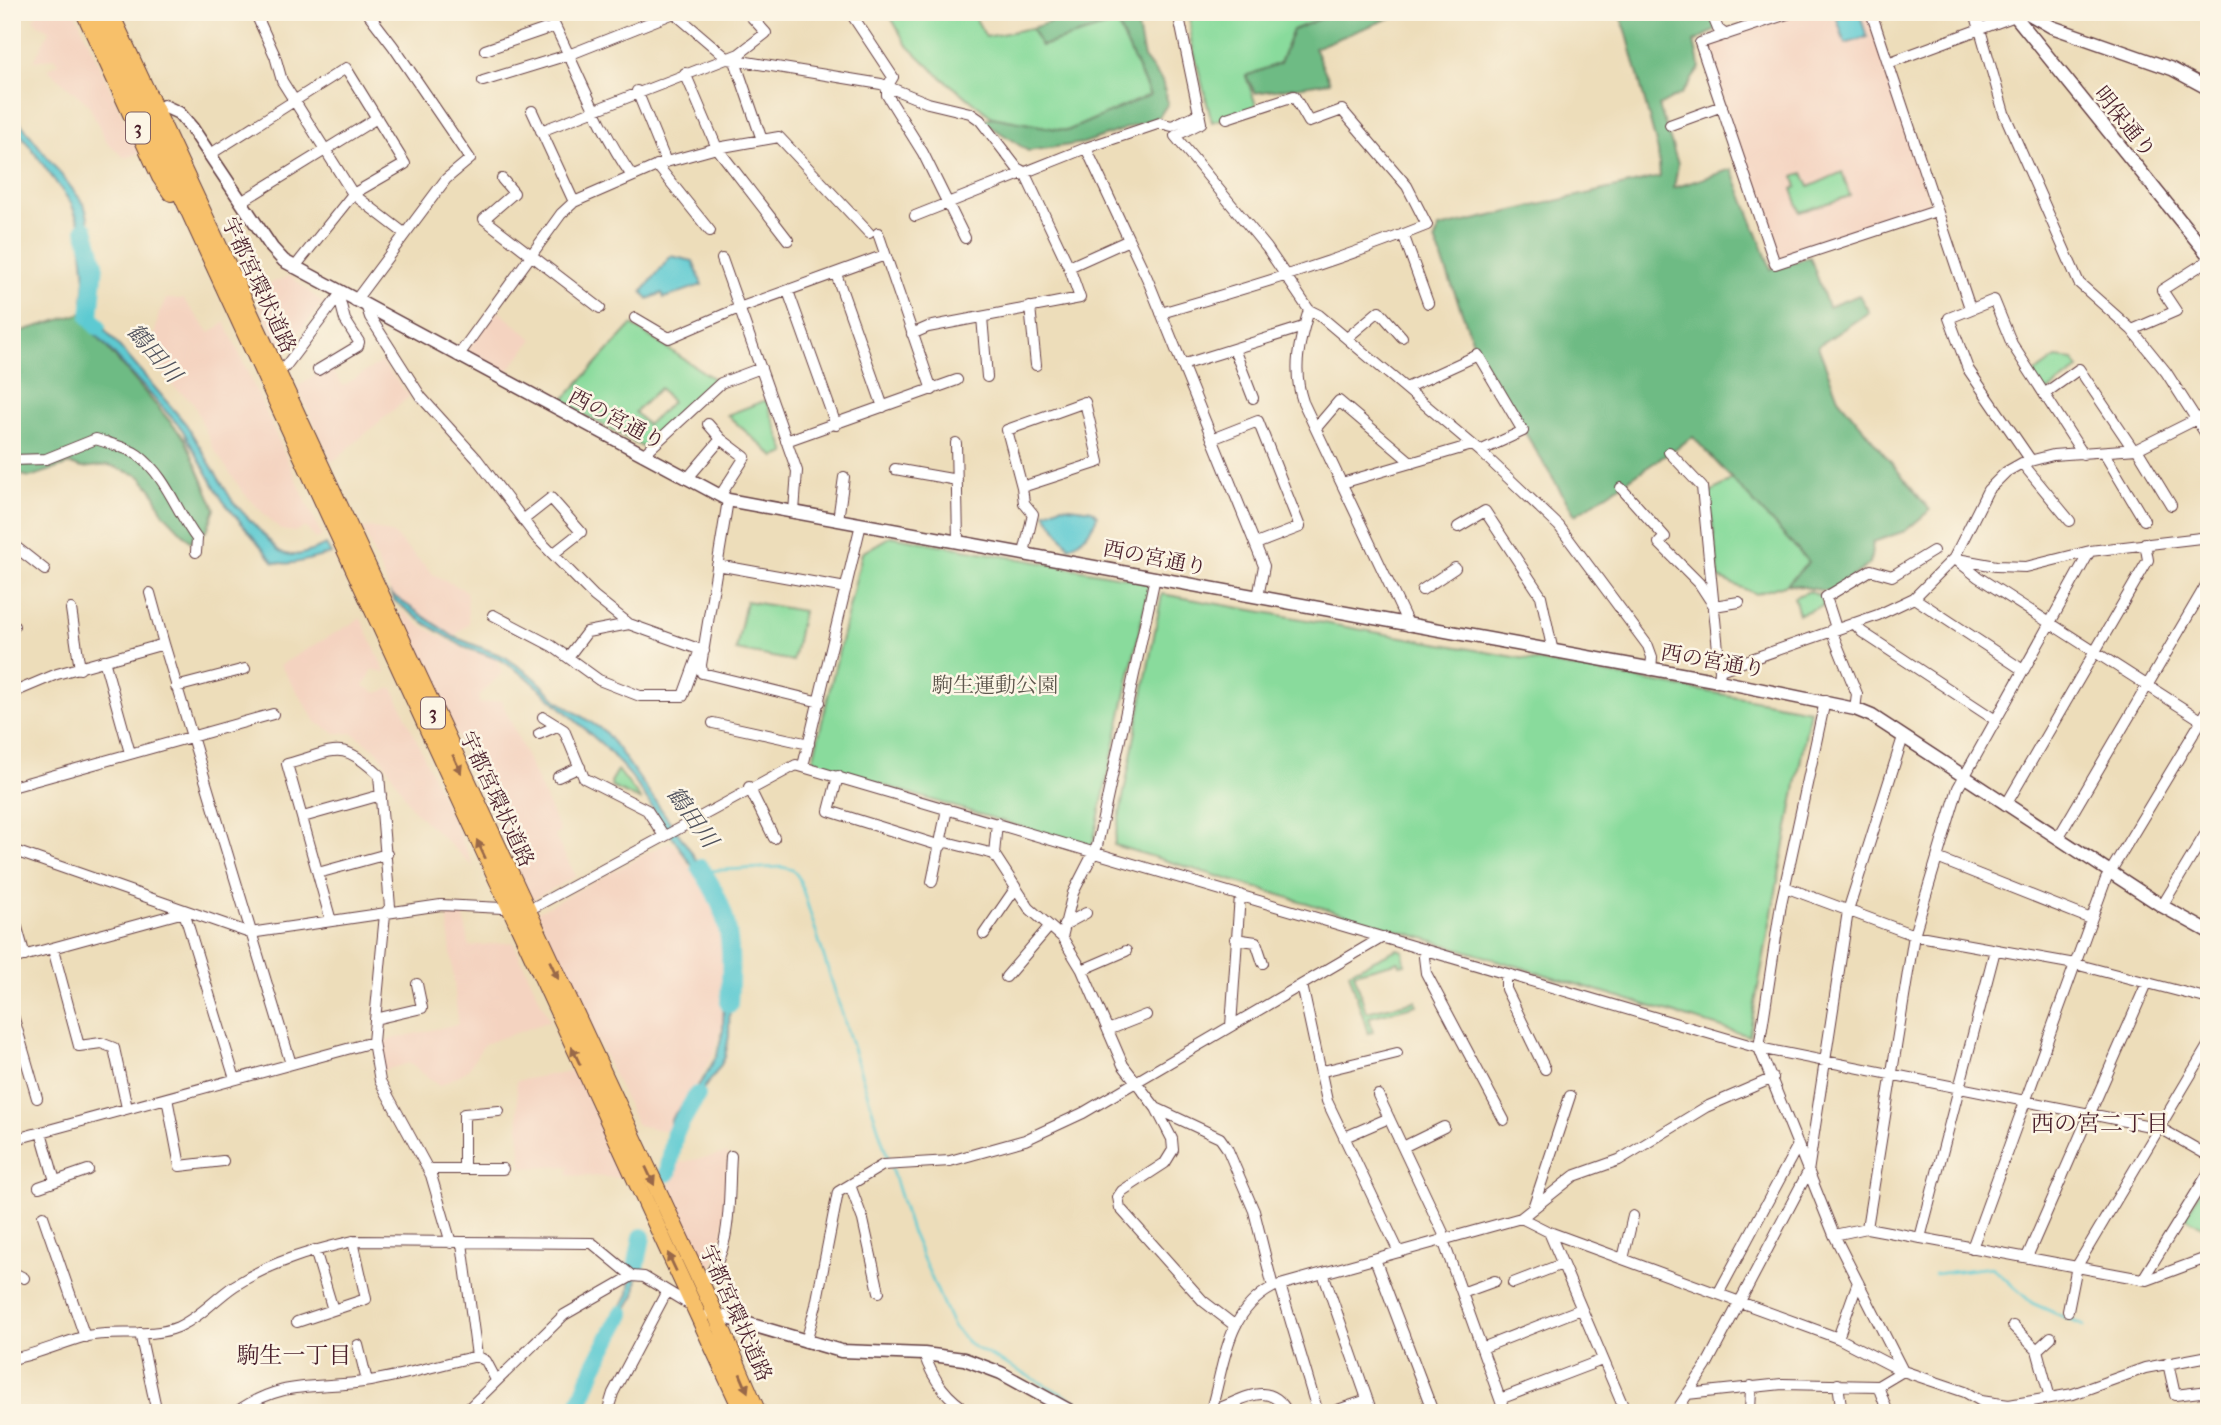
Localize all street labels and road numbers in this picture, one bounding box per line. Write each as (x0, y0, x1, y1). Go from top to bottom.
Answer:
street label: 明保通り (2089, 82, 2161, 162)
road number: 3 (126, 112, 150, 144)
street label: 宇都宮環状道路 (217, 213, 301, 357)
street label: 西の宮通り (565, 384, 669, 454)
street label: 西の宮通り (1101, 536, 1209, 580)
street label: 西の宮通り (1659, 640, 1767, 682)
road number: 3 (421, 698, 445, 728)
street label: 宇都宮環状道路 (455, 727, 539, 871)
street label: 宇都宮環状道路 (695, 1241, 777, 1385)

